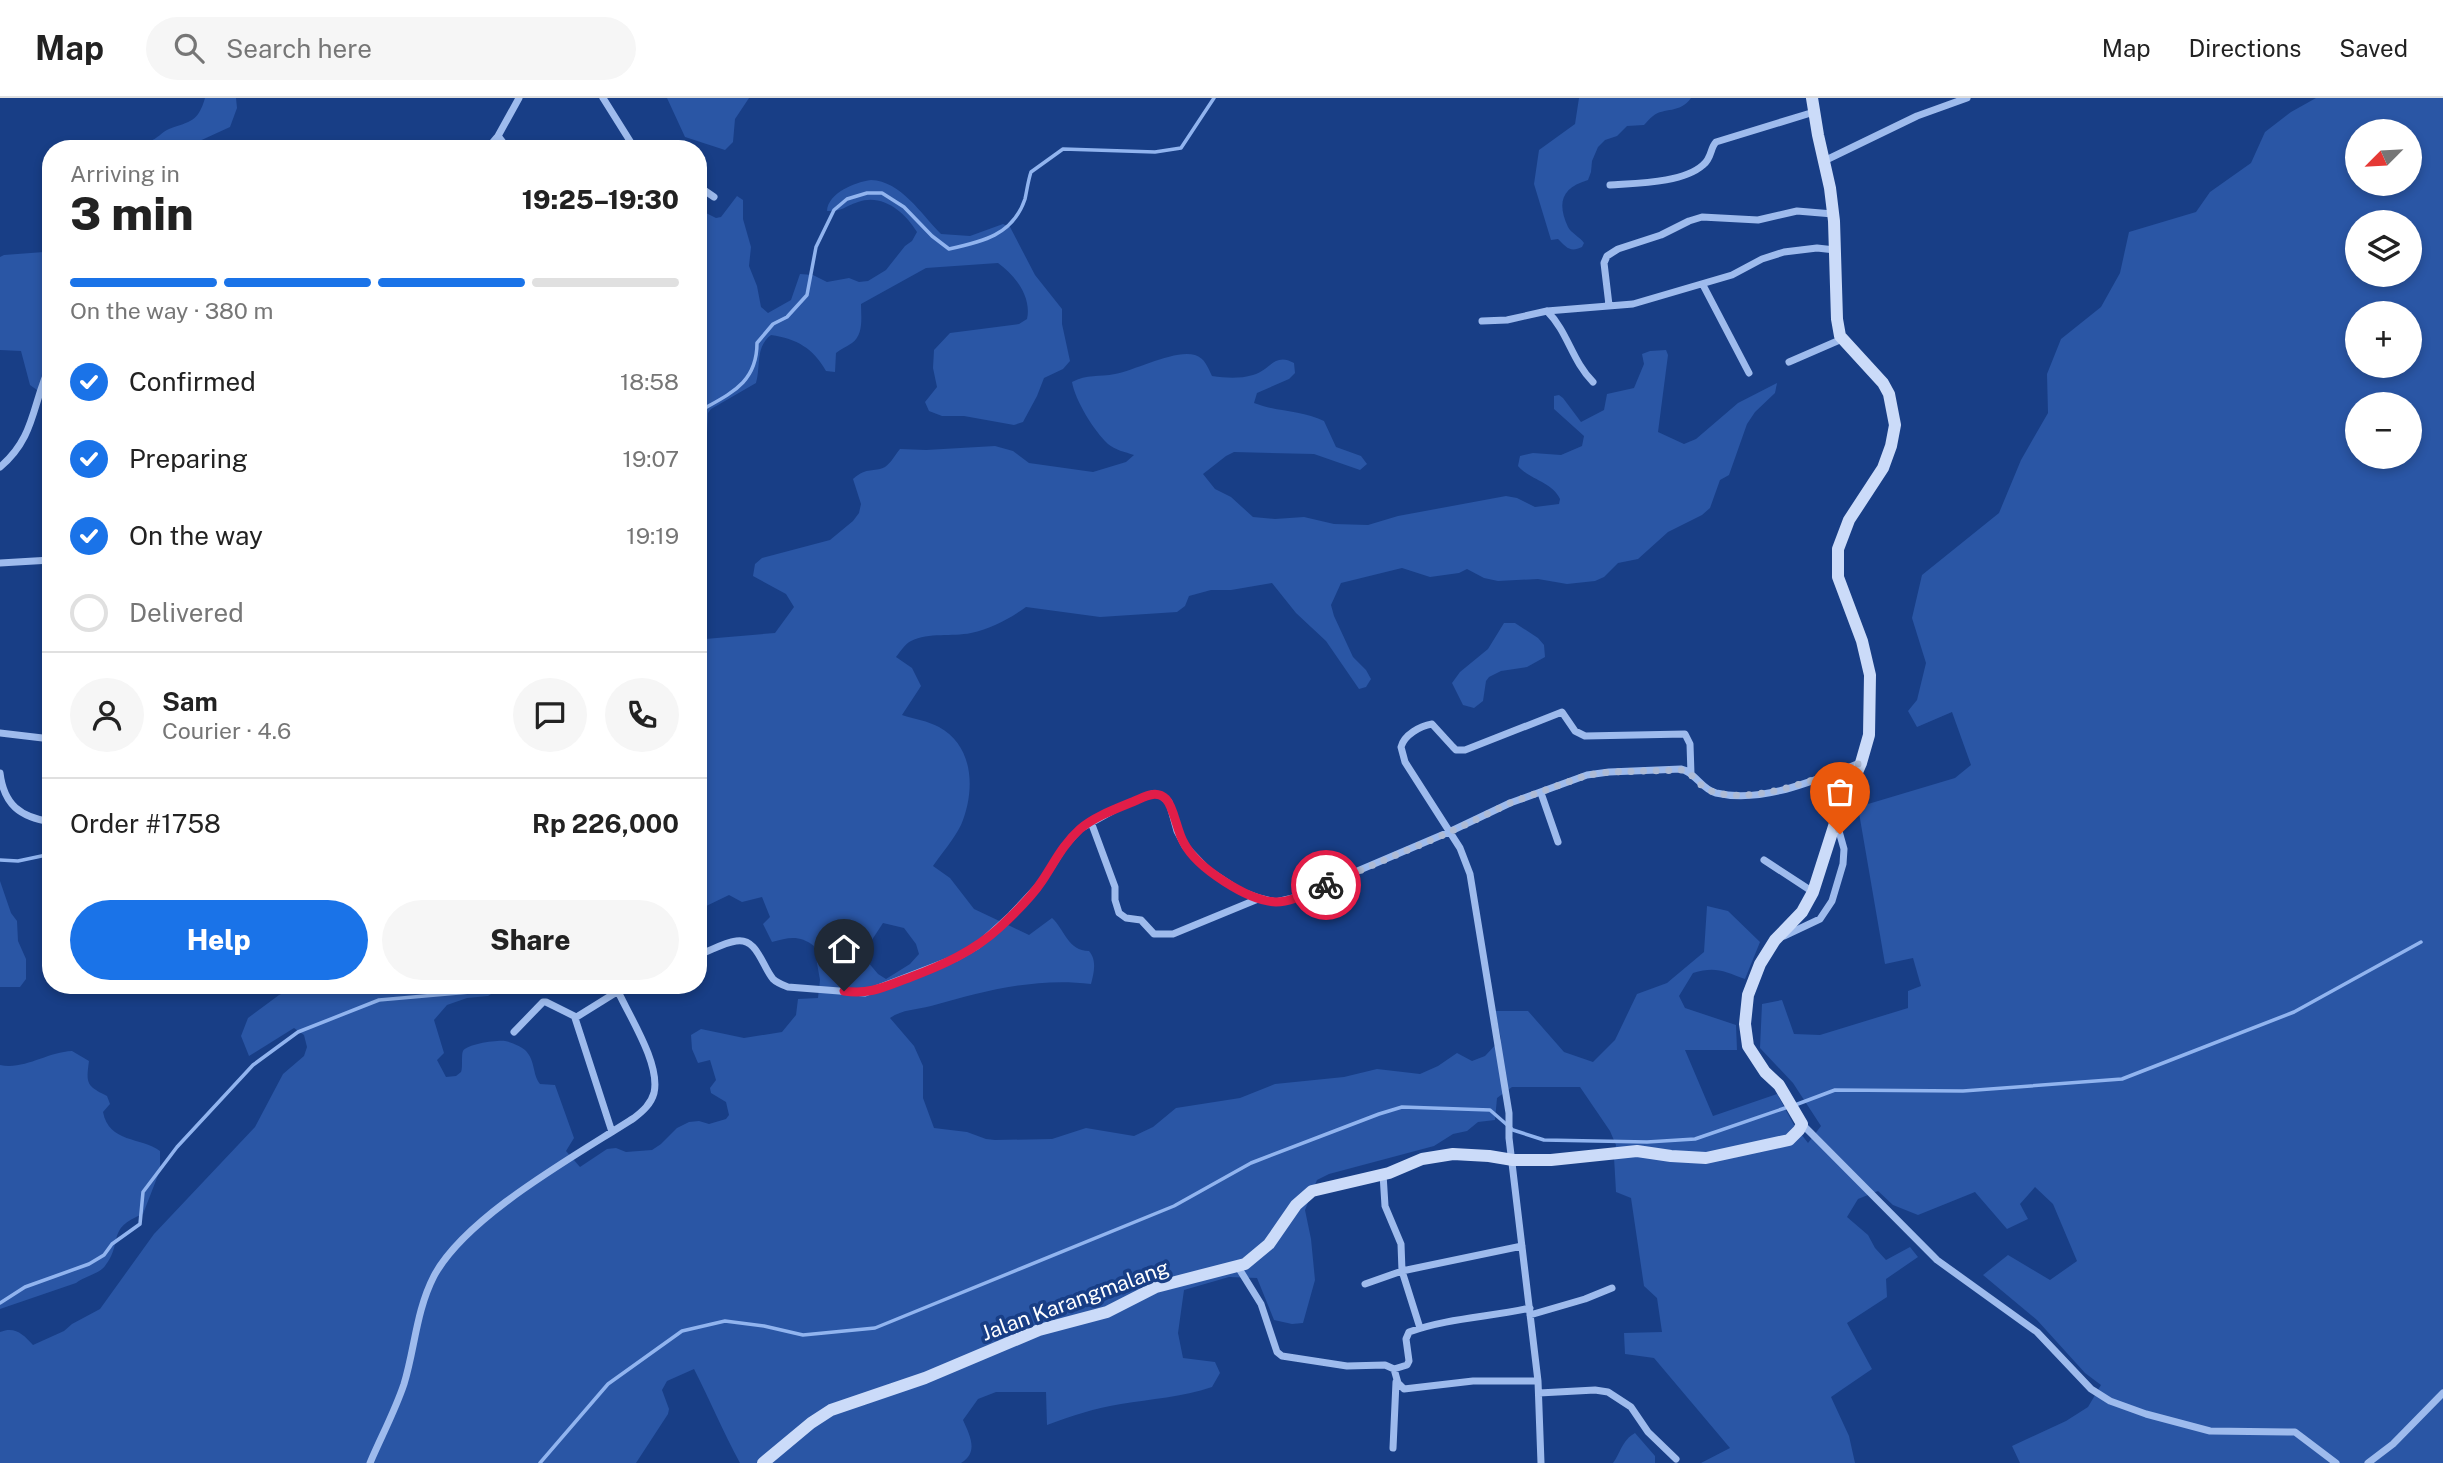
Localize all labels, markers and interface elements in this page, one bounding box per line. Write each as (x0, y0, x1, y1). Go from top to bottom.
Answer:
search box (146, 17, 636, 80)
text: Map (35, 29, 104, 67)
icon: search (170, 29, 208, 67)
text: Search here (226, 33, 372, 64)
text: Map (2102, 34, 2151, 62)
text: Directions (2189, 34, 2301, 62)
text: Saved (2339, 34, 2408, 62)
north arrow (2345, 119, 2422, 196)
map controls (2345, 119, 2422, 469)
text: Arriving in (70, 160, 180, 187)
text: 19:25–19:30 (522, 184, 679, 215)
text: 3 min (70, 186, 194, 240)
button: layers (2345, 210, 2422, 287)
text: On the way · 380 m (70, 297, 273, 324)
button: + (2345, 301, 2422, 378)
icon: check (70, 363, 108, 401)
text: Confirmed (129, 366, 256, 397)
text: 18:58 (620, 368, 679, 395)
button: − (2345, 392, 2422, 469)
icon: check (70, 440, 108, 478)
text: Preparing (129, 443, 248, 474)
text: 19:07 (623, 445, 679, 472)
icon: check (70, 517, 108, 555)
text: On the way (129, 520, 263, 551)
text: 19:19 (626, 522, 679, 549)
text: Delivered (129, 597, 244, 628)
button: person (70, 678, 144, 752)
button: chat (513, 678, 587, 752)
button: phone (605, 678, 679, 752)
text: Sam (162, 686, 218, 717)
text: Courier · 4.6 (162, 717, 291, 744)
pin (1810, 762, 1870, 834)
icon: bag (1821, 773, 1859, 811)
text: Order #1758 (70, 808, 221, 839)
text: Rp 226,000 (532, 808, 679, 839)
courier (1291, 850, 1361, 920)
icon: bike (1307, 866, 1345, 904)
button: Help (70, 900, 368, 980)
button: Share (382, 900, 679, 980)
pin (814, 919, 874, 991)
icon: home (825, 930, 863, 968)
street label: Jalan Karangmalang (978, 1254, 1172, 1346)

